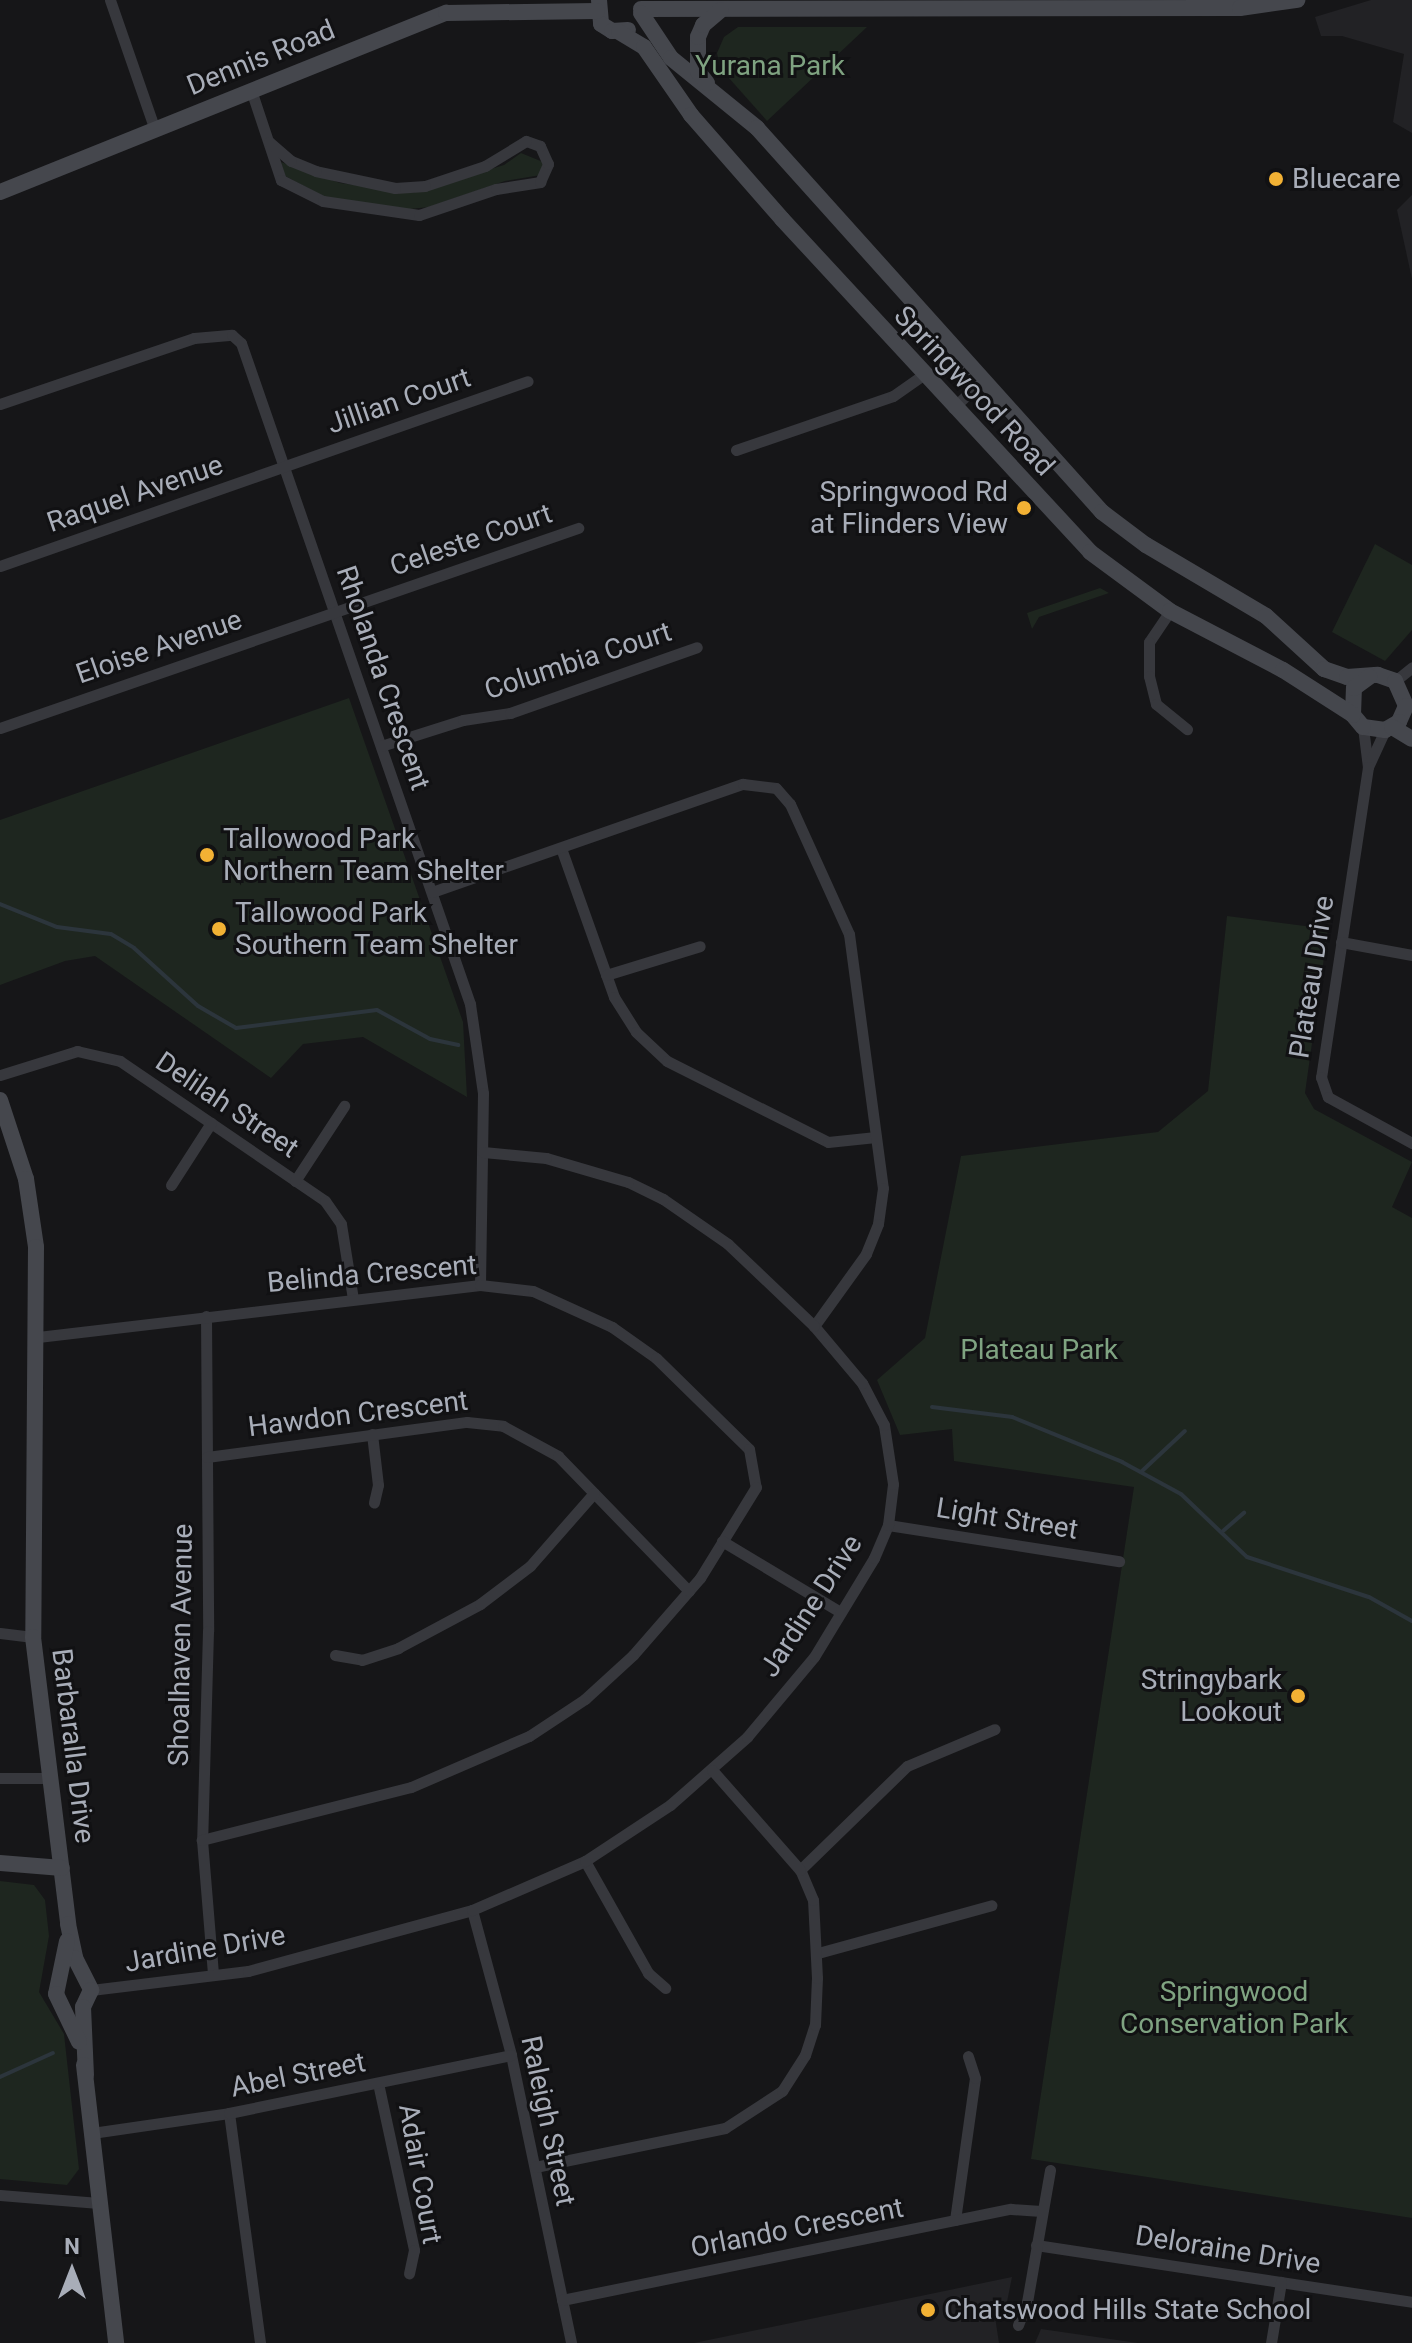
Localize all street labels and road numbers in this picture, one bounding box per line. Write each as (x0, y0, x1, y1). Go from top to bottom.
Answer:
street label: Dennis Road (182, 13, 340, 103)
street label: Springwood Road (887, 299, 1061, 483)
street label: Jillian Court (323, 361, 475, 441)
street label: Raquel Avenue (43, 448, 227, 540)
street label: Celeste Court (386, 497, 556, 583)
street label: Rholanda Crescent (329, 561, 437, 795)
street label: Eloise Avenue (72, 603, 246, 691)
street label: Columbia Court (480, 615, 676, 707)
street label: Plateau Drive (1283, 893, 1341, 1061)
street label: Delilah Street (149, 1045, 305, 1165)
street label: Belinda Crescent (266, 1248, 478, 1300)
street label: Hawdon Crescent (246, 1384, 470, 1444)
street label: Light Street (934, 1491, 1080, 1547)
street label: Shoalhaven Avenue (162, 1523, 200, 1767)
street label: Jardine Drive (753, 1529, 869, 1683)
street label: Barbaralla Drive (44, 1647, 102, 1845)
street label: Jardine Drive (122, 1918, 288, 1980)
street label: Raleigh Street (514, 2033, 582, 2209)
street label: Abel Street (228, 2045, 368, 2105)
street label: Adair Court (391, 2101, 449, 2247)
street label: Orlando Crescent (688, 2191, 906, 2265)
street label: Deloraine Drive (1133, 2219, 1323, 2281)

